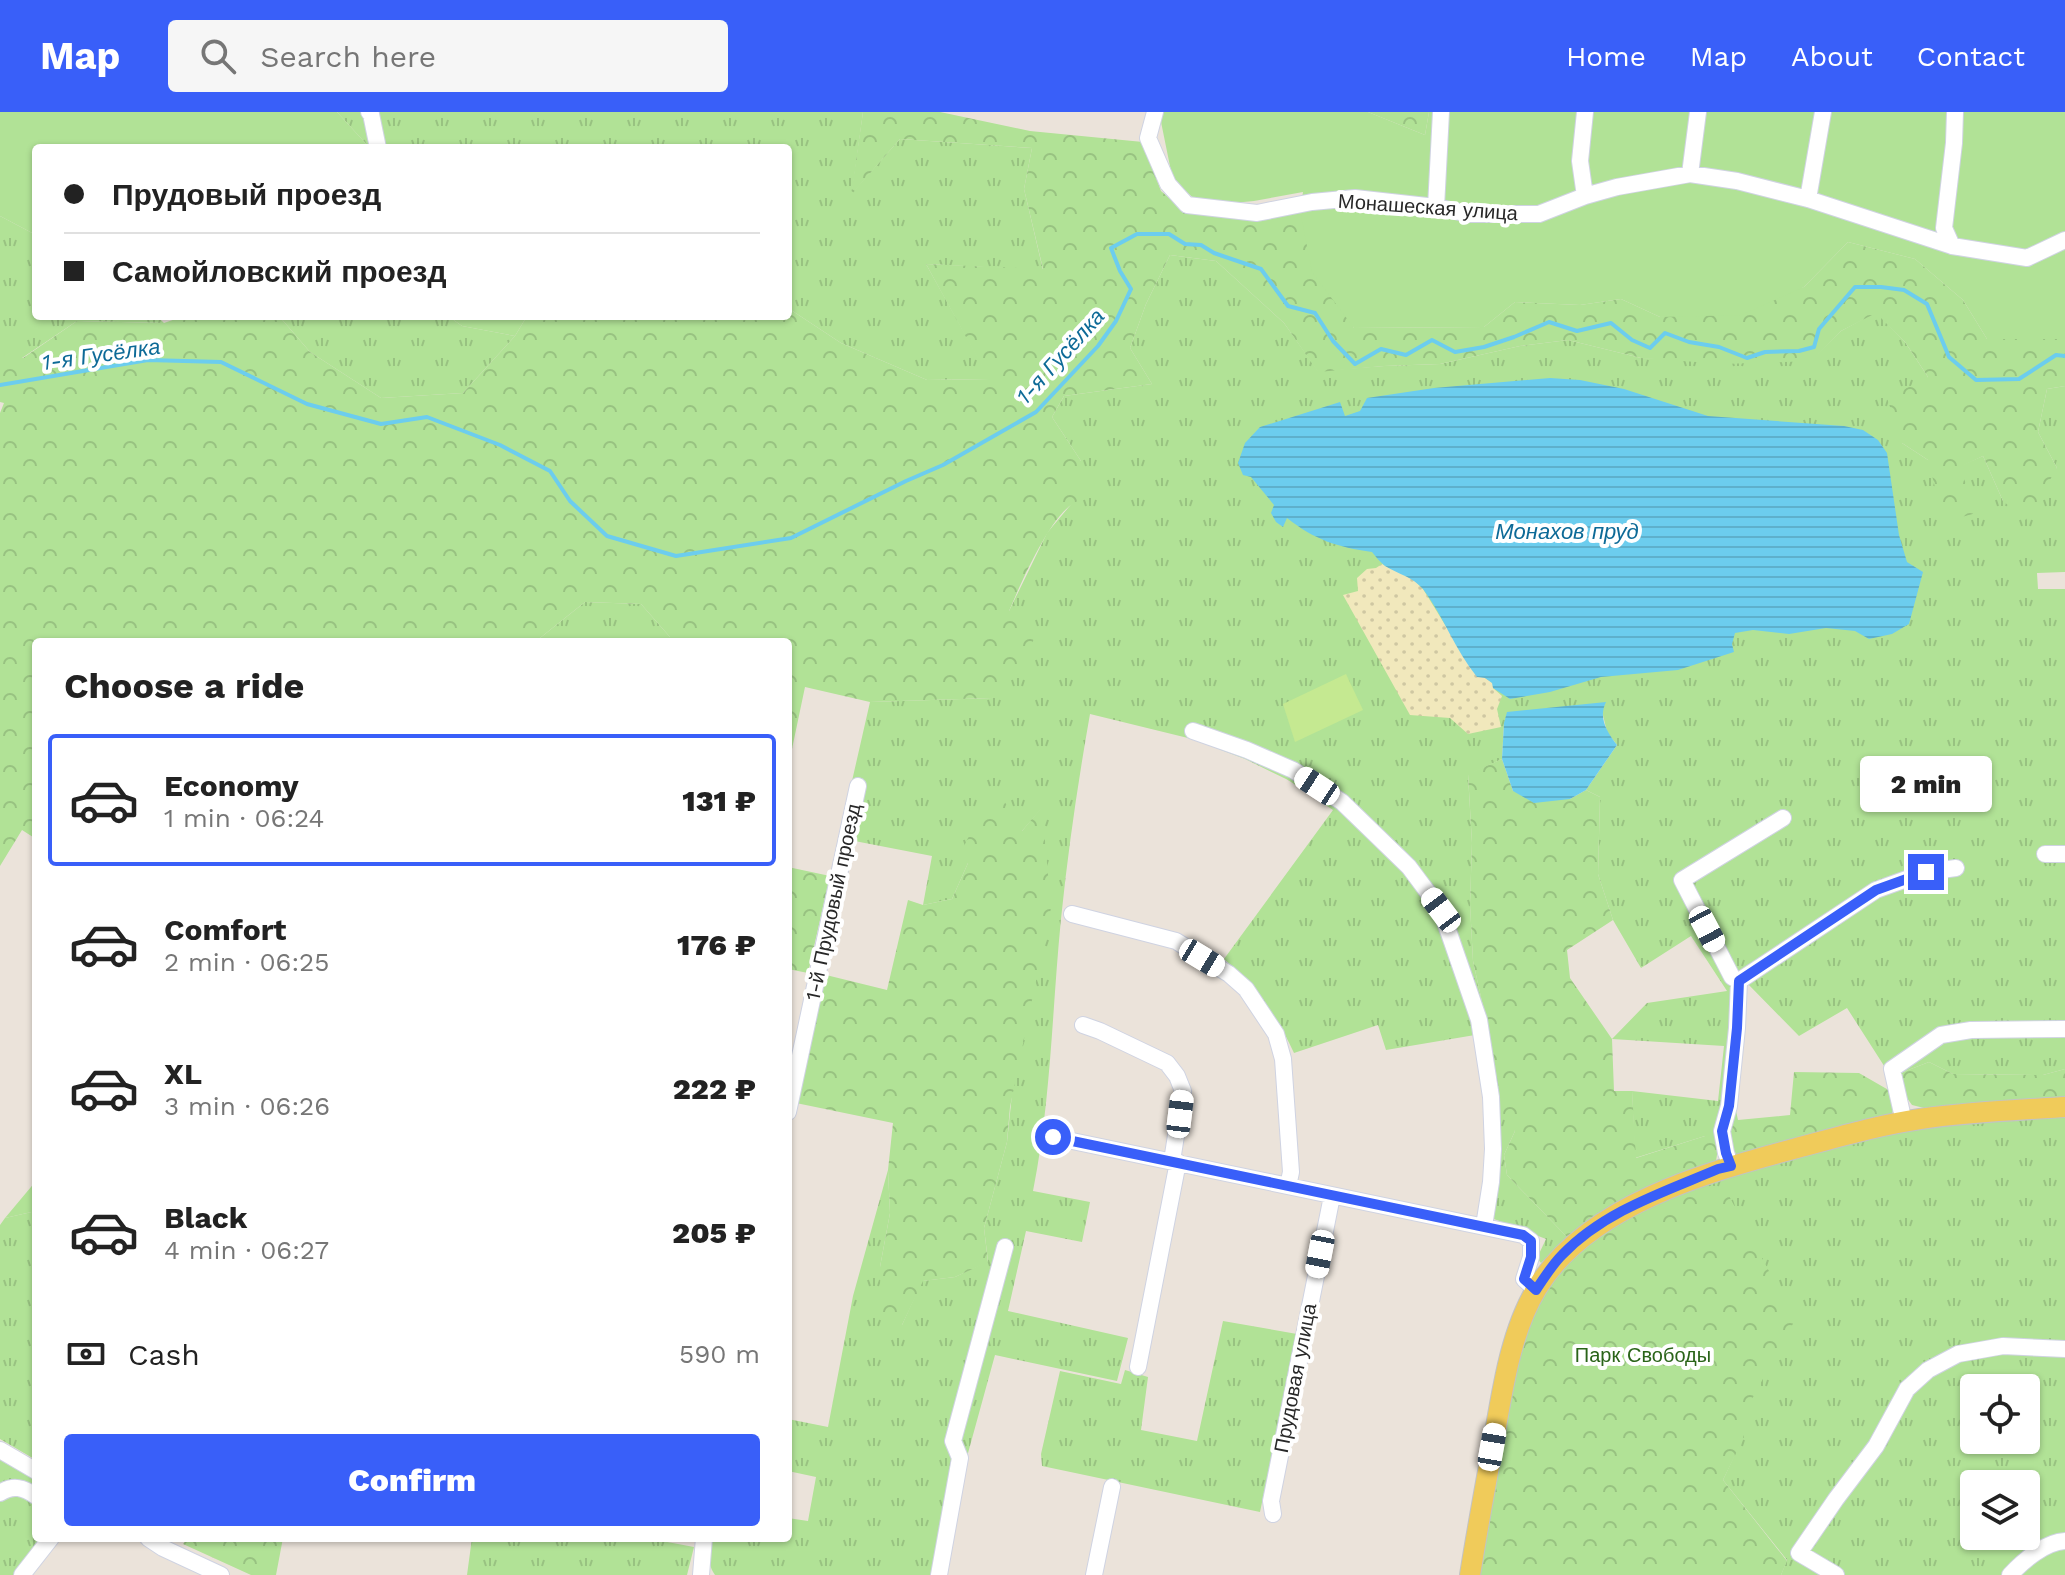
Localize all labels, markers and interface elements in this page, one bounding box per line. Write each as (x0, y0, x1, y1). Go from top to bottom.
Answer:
search box (168, 20, 728, 92)
text: Map (40, 34, 120, 78)
icon: search (196, 34, 240, 78)
text: Search here (260, 39, 436, 74)
text: Home (1566, 40, 1646, 73)
text: Map (1690, 40, 1747, 73)
text: About (1791, 40, 1873, 73)
text: Contact (1917, 40, 2025, 73)
text: Прудовый проезд (112, 177, 381, 212)
street label: Монашеская улица (1337, 189, 1520, 225)
text: Самойловский проезд (112, 254, 447, 289)
water label: 1-я Гусёлка (1011, 304, 1109, 409)
water label: 1-я Гусёлка (40, 334, 162, 375)
water label: Монахов пруд (1495, 519, 1639, 544)
text: Choose a ride (64, 665, 304, 707)
callout: 2 min (1860, 756, 1992, 812)
car (1290, 763, 1344, 809)
icon: car (68, 764, 140, 836)
text: Economy (164, 768, 299, 803)
text: 2 min (1891, 769, 1961, 799)
text: 131 ₽ (682, 783, 756, 818)
street label: 1-й Прудовый проезд (800, 801, 866, 1003)
text: 1 min · 06:24 (164, 803, 324, 833)
route end (1908, 854, 1944, 890)
car (1417, 884, 1465, 936)
car (1685, 902, 1729, 956)
icon: car (68, 908, 140, 980)
text: Comfort (164, 912, 286, 947)
text: 176 ₽ (677, 927, 756, 962)
car (1175, 935, 1229, 981)
text: 2 min · 06:25 (164, 947, 329, 977)
icon: car (68, 1052, 140, 1124)
text: XL (164, 1056, 202, 1091)
text: 222 ₽ (673, 1071, 756, 1106)
car (1165, 1089, 1195, 1139)
text: 3 min · 06:26 (164, 1091, 330, 1121)
route start (1035, 1119, 1071, 1155)
icon: car (68, 1196, 140, 1268)
text: Black (164, 1200, 248, 1235)
text: 205 ₽ (672, 1215, 756, 1250)
car (1304, 1228, 1336, 1280)
text: 4 min · 06:27 (164, 1235, 329, 1265)
street label: Прудовая улица (1269, 1300, 1321, 1455)
icon: cash (64, 1332, 108, 1376)
text: Cash (128, 1337, 200, 1372)
text: 590 m (679, 1339, 760, 1369)
park label: Парк Свободы (1575, 1343, 1711, 1367)
map controls (1960, 1374, 2040, 1550)
button: locate (1960, 1374, 2040, 1454)
car (1476, 1421, 1508, 1473)
button: Confirm (64, 1434, 760, 1526)
button: layers (1960, 1470, 2040, 1550)

